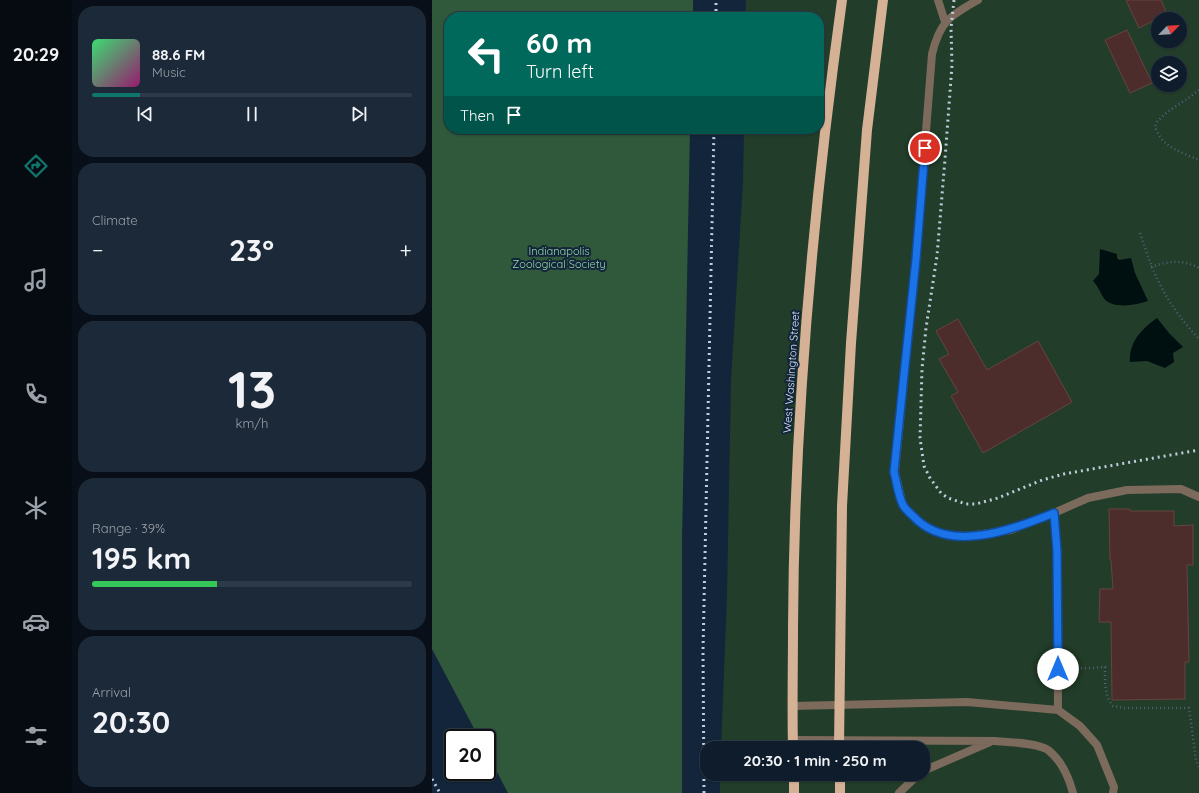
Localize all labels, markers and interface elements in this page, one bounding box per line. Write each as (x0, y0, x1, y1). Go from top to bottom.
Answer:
north arrow (1151, 12, 1187, 48)
map controls (1151, 12, 1187, 92)
text: 60 m (526, 25, 592, 60)
icon: left (460, 28, 512, 80)
text: 20:29 (13, 43, 59, 66)
text: 88.6 FM (152, 45, 205, 64)
button: layers (1151, 56, 1187, 92)
text: Turn left (526, 60, 594, 83)
text: Music (152, 64, 186, 80)
icon: previous (134, 103, 156, 125)
icon: pause (241, 103, 263, 125)
icon: next (348, 103, 370, 125)
icon: arrive (503, 104, 525, 126)
text: Then (460, 106, 495, 125)
pin (908, 131, 942, 165)
icon: arrive (914, 137, 936, 159)
icon: directions (22, 152, 50, 180)
text: Climate (92, 212, 138, 228)
text: 23° (229, 231, 274, 269)
text: − (92, 236, 103, 264)
text: + (400, 236, 412, 264)
park label: Indianapolis Zoological Society (512, 244, 606, 271)
icon: music (22, 266, 50, 294)
street label: West Washington Street (780, 310, 802, 434)
text: 13 (228, 356, 276, 421)
icon: phone (22, 380, 50, 408)
text: km/h (236, 415, 268, 431)
icon: climate (22, 494, 50, 522)
text: Range · 39% (92, 520, 165, 536)
text: 195 km (92, 539, 191, 577)
icon: car (22, 608, 50, 636)
position arrow (1037, 648, 1079, 690)
text: Arrival (92, 684, 131, 700)
text: 20:30 (92, 703, 170, 741)
icon: filters (22, 722, 50, 750)
speed limit sign: 20 (444, 729, 496, 781)
text: 20:30 · 1 min · 250 m (743, 751, 887, 770)

